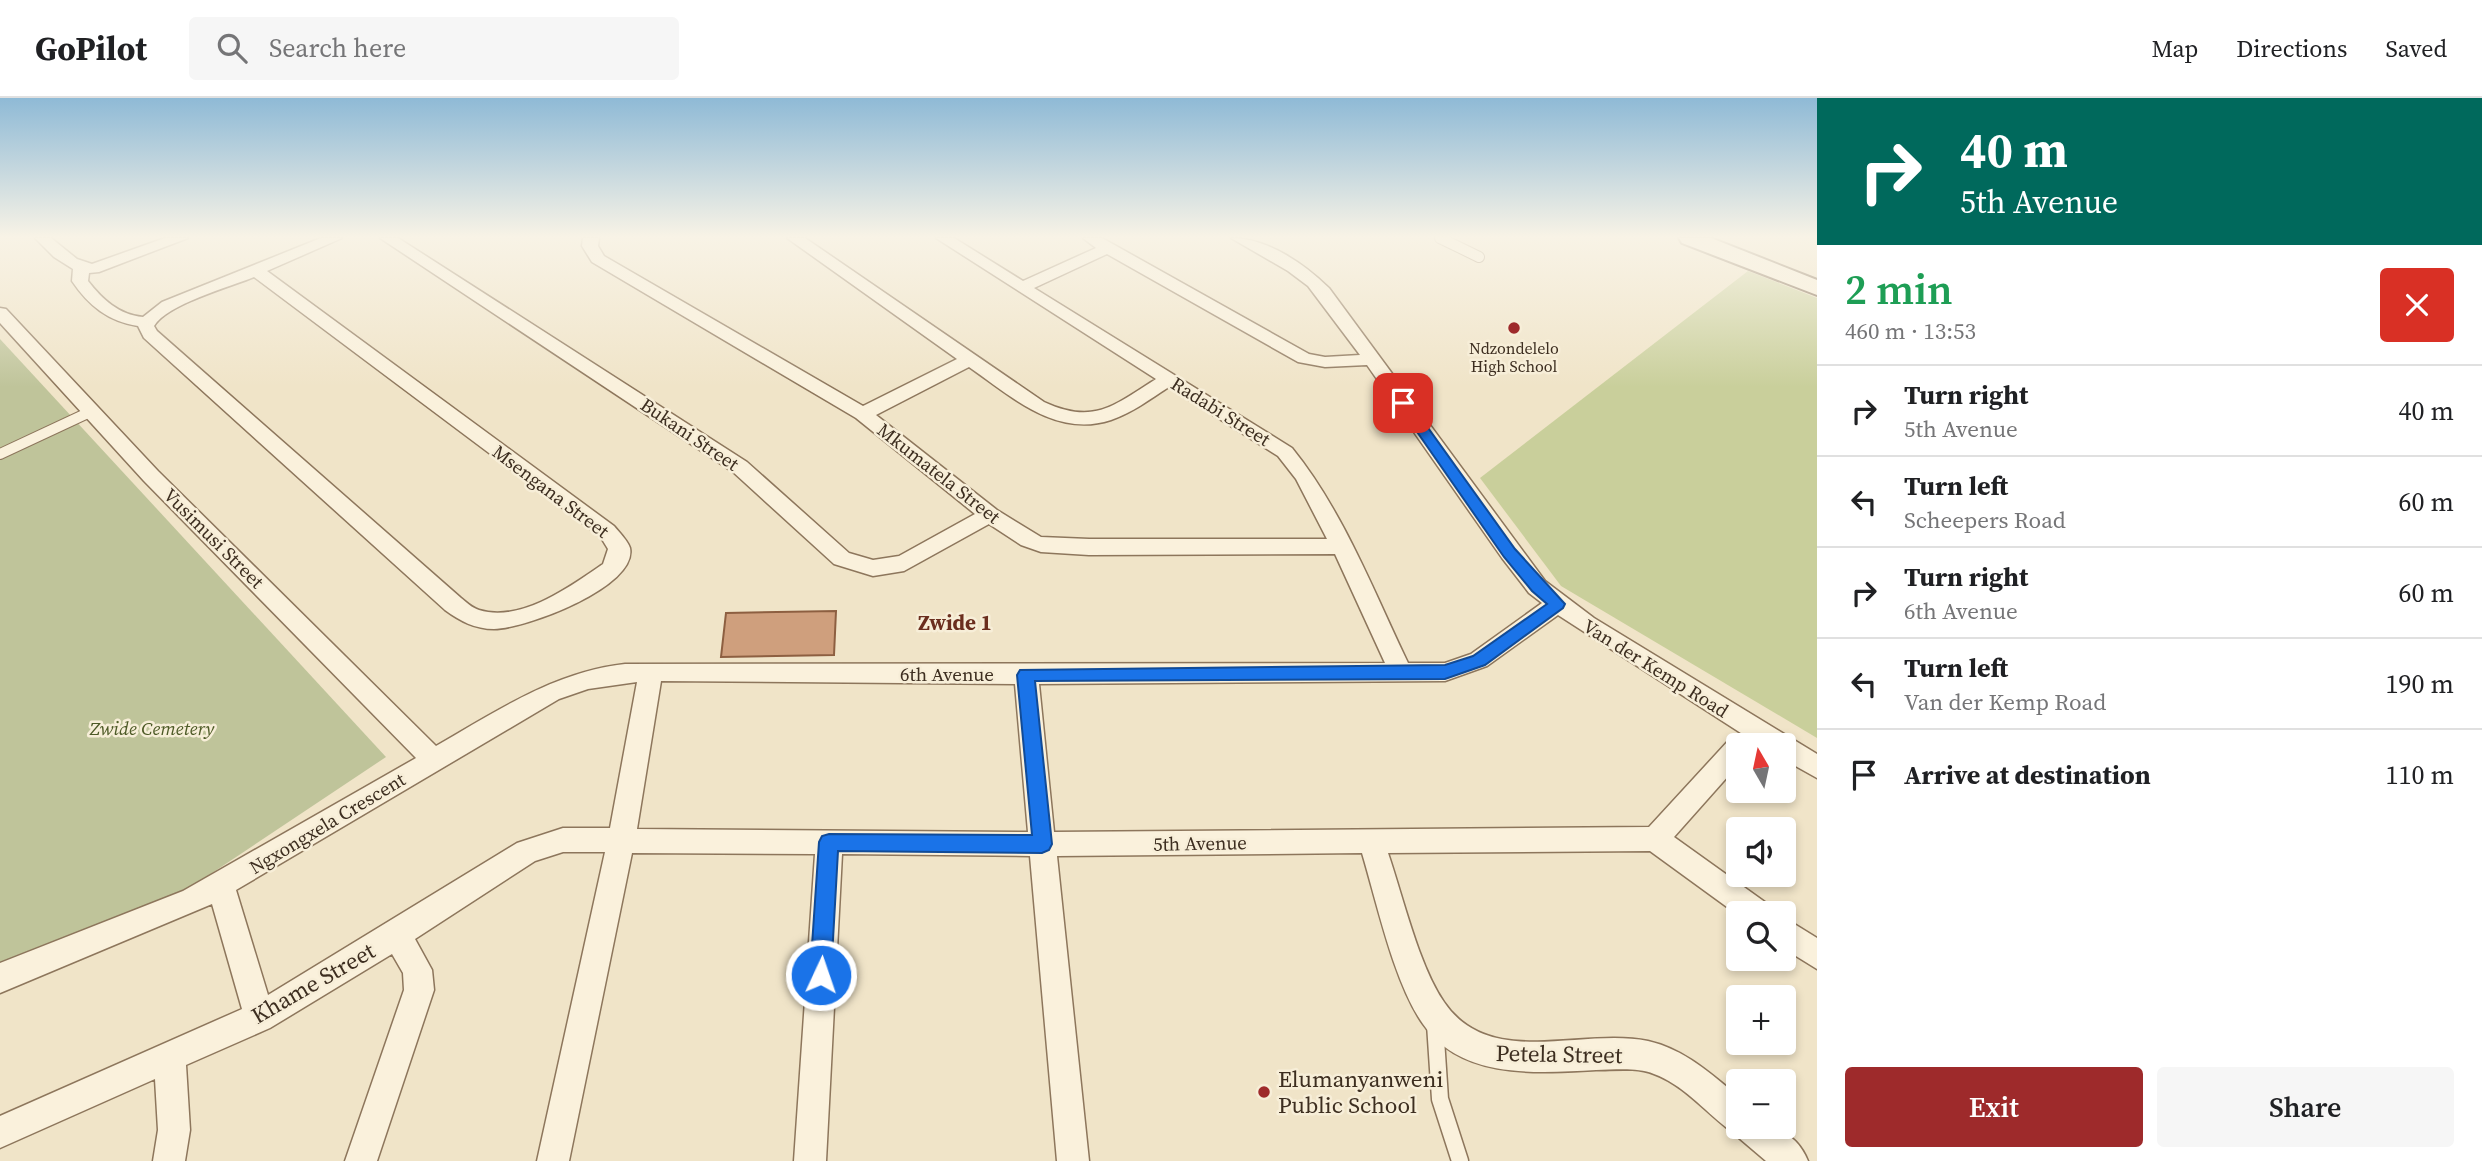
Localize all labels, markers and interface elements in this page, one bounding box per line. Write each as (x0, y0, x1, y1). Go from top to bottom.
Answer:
search box (189, 17, 679, 80)
text: GoPilot (35, 26, 147, 71)
icon: search (213, 29, 251, 67)
text: Search here (269, 30, 406, 66)
text: Map (2151, 32, 2198, 65)
text: Directions (2236, 32, 2347, 65)
text: Saved (2385, 32, 2447, 65)
text: 40 m (1960, 116, 2068, 183)
icon: right (1845, 126, 1936, 217)
text: 5th Avenue (1960, 180, 2118, 224)
text: 2 min (1845, 260, 1953, 318)
button: close (2380, 268, 2454, 342)
text: 460 m · 13:53 (1845, 315, 1976, 347)
marker: Ndzondelelo High School (1506, 320, 1522, 336)
place label: Ndzondelelo High School (1469, 337, 1559, 377)
street label: Radabi Street (1166, 370, 1276, 452)
pin (1373, 373, 1433, 433)
text: Turn right (1904, 377, 2028, 413)
icon: arrive (1384, 384, 1422, 422)
street label: Bukani Street (636, 392, 745, 477)
icon: right (1845, 392, 1883, 430)
text: 40 m (2399, 393, 2454, 429)
text: 5th Avenue (1904, 413, 2018, 445)
street label: Mkumatela Street (872, 417, 1007, 530)
street label: Msengana Street (487, 438, 615, 544)
text: Turn left (1904, 468, 2008, 504)
street label: Vusimusi Street (158, 482, 271, 595)
icon: left (1845, 483, 1883, 521)
text: 60 m (2399, 484, 2454, 520)
text: Scheepers Road (1904, 504, 2066, 536)
text: Turn right (1904, 559, 2028, 595)
icon: right (1845, 574, 1883, 612)
text: 60 m (2399, 575, 2454, 611)
text: 6th Avenue (1904, 595, 2018, 627)
district label: Zwide 1 (918, 608, 992, 637)
street label: Van der Kemp Road (1578, 613, 1734, 723)
text: Turn left (1904, 650, 2008, 686)
street label: 6th Avenue (900, 661, 994, 687)
icon: left (1845, 665, 1883, 703)
text: 190 m (2386, 666, 2454, 702)
text: Van der Kemp Road (1904, 686, 2106, 718)
park label: Zwide Cemetery (89, 715, 215, 741)
north arrow (1726, 733, 1796, 803)
map controls (1726, 733, 1796, 1139)
icon: arrive (1845, 756, 1883, 794)
text: Arrive at destination (1904, 757, 2151, 793)
text: 110 m (2386, 757, 2454, 793)
street label: Ngxongxela Crescent (244, 766, 411, 880)
button: sound (1726, 817, 1796, 887)
street label: 5th Avenue (1153, 829, 1247, 857)
button: search (1726, 901, 1796, 971)
street label: Khame Street (245, 934, 381, 1031)
position arrow (784, 938, 858, 1012)
button: + (1726, 985, 1796, 1055)
street label: Petela Street (1495, 1037, 1623, 1071)
place label: Elumanyanweni Public School (1278, 1063, 1443, 1121)
button: Exit (1845, 1067, 2143, 1147)
button: Share (2157, 1067, 2454, 1147)
button: − (1726, 1069, 1796, 1139)
marker: Elumanyanweni Public School (1256, 1084, 1272, 1100)

